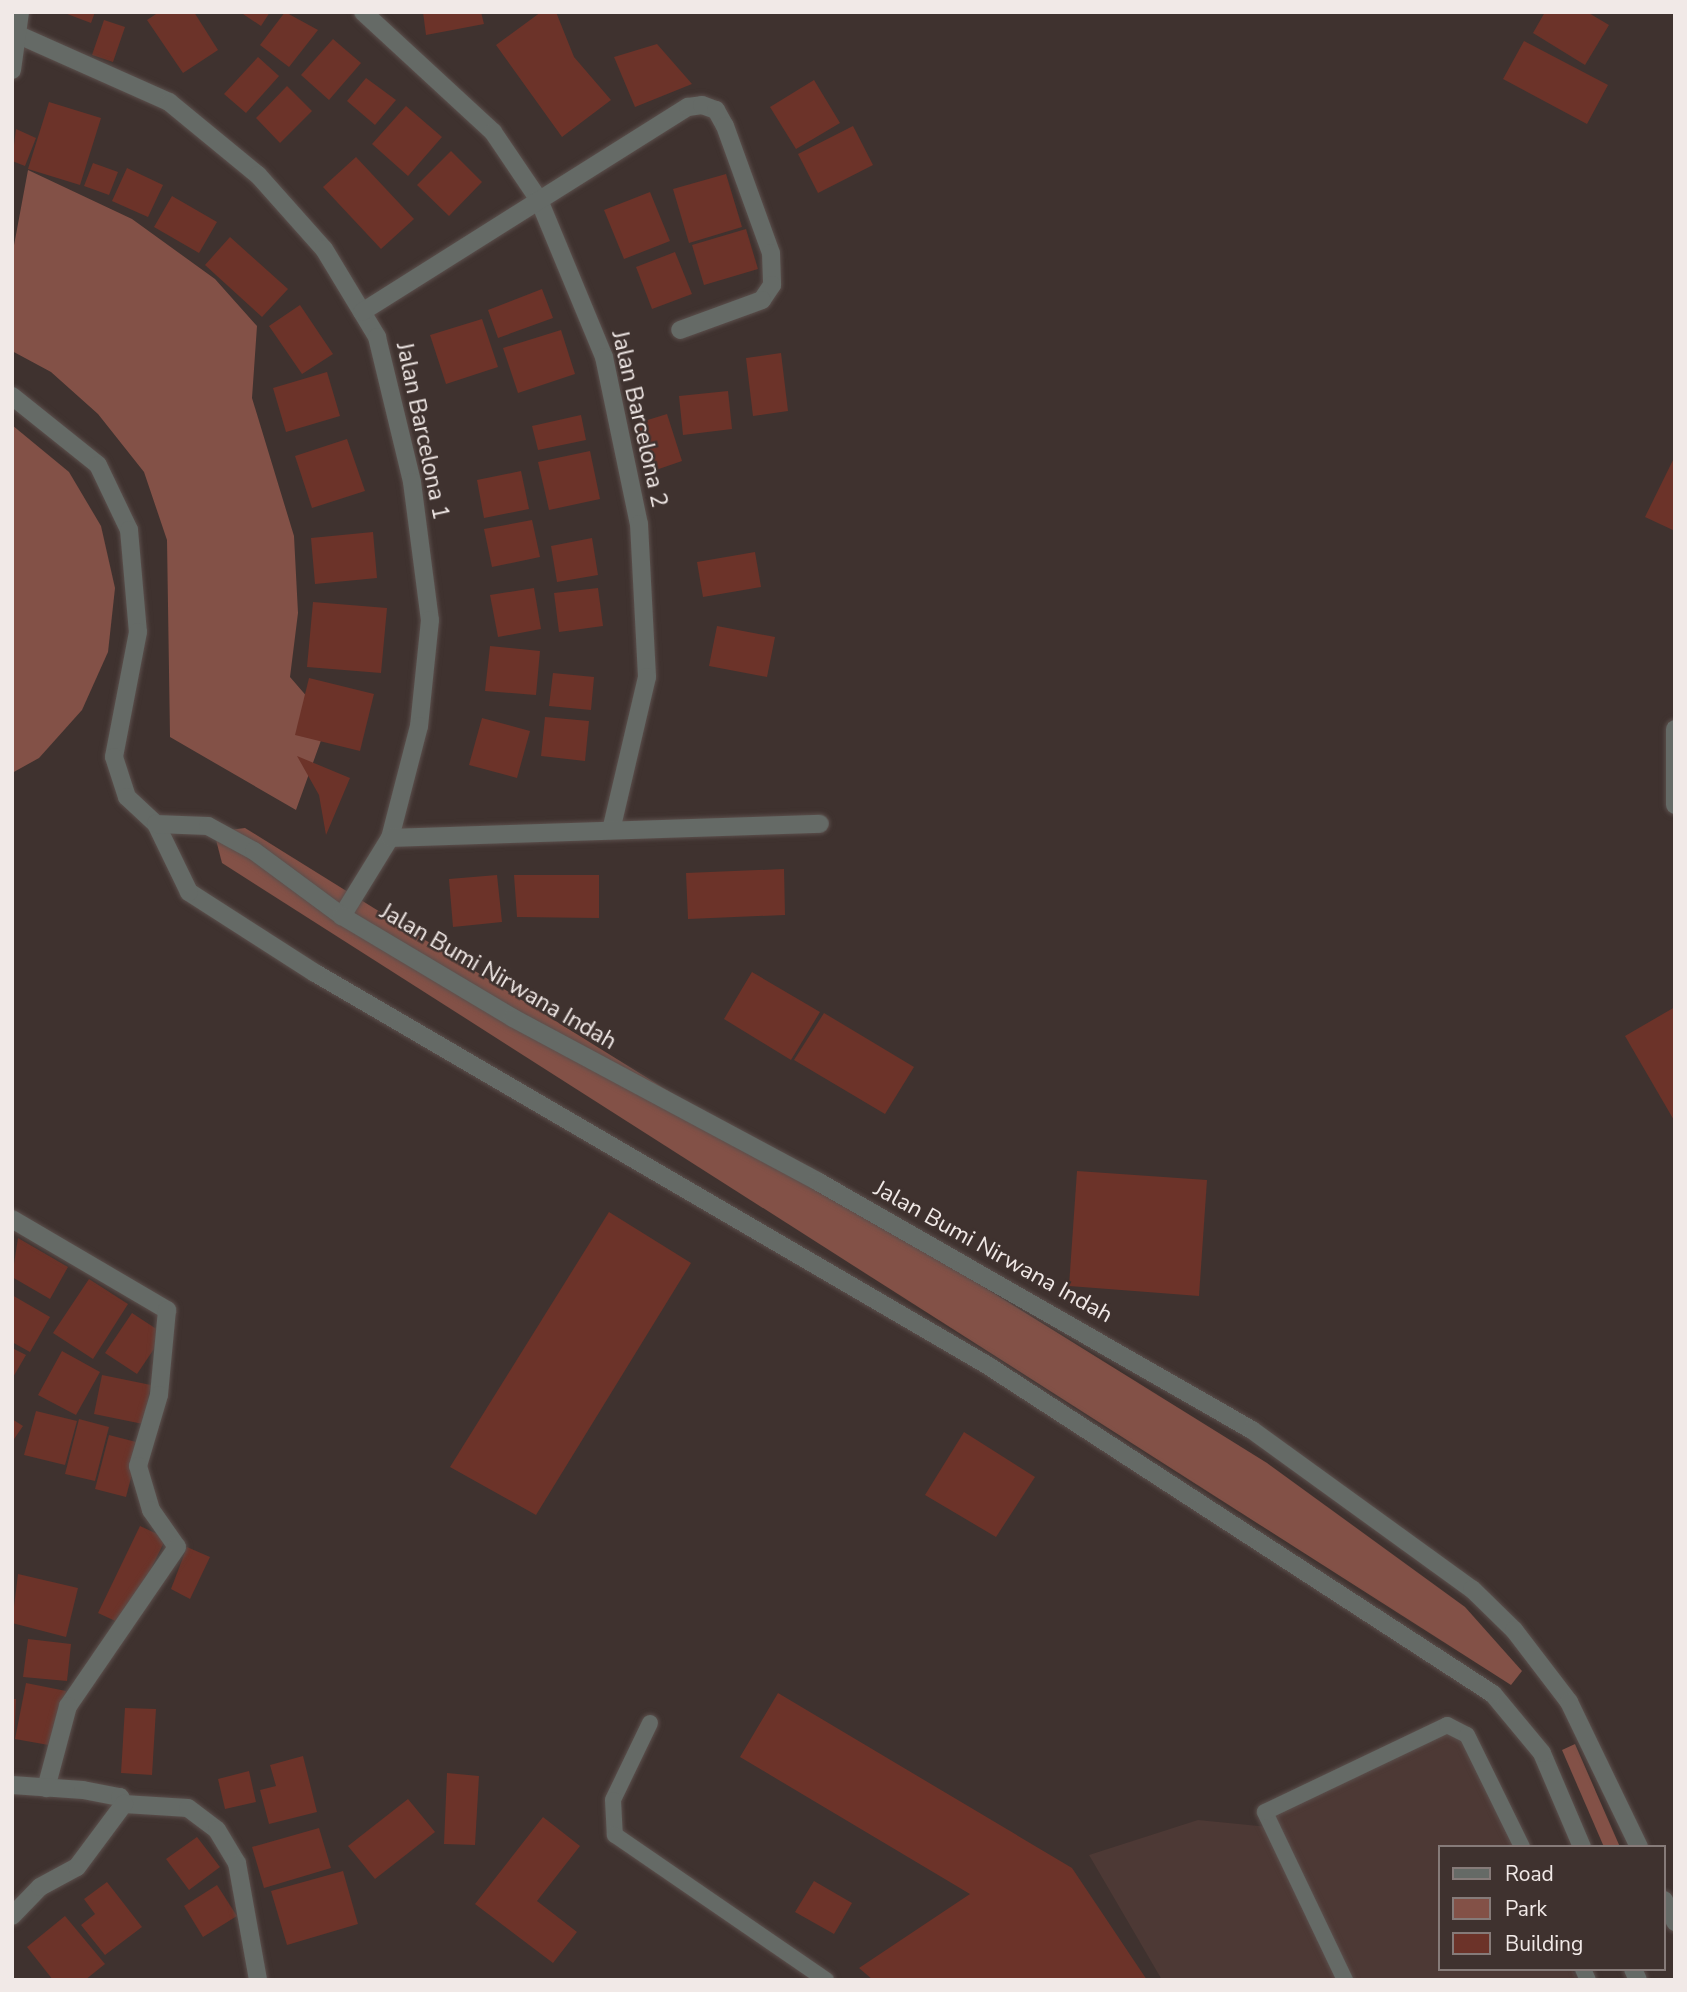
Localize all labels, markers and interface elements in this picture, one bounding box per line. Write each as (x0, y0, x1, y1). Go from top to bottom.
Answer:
street label: Jalan Barcelona 2 (605, 328, 673, 510)
street label: Jalan Barcelona 1 (390, 340, 454, 522)
street label: Jalan Bumi Nirwana Indah (375, 898, 621, 1056)
street label: Jalan Bumi Nirwana Indah (869, 1175, 1117, 1329)
legend (1438, 1845, 1666, 1971)
text: Road (1505, 1860, 1554, 1888)
text: Park (1505, 1895, 1547, 1923)
text: Building (1505, 1930, 1583, 1958)

